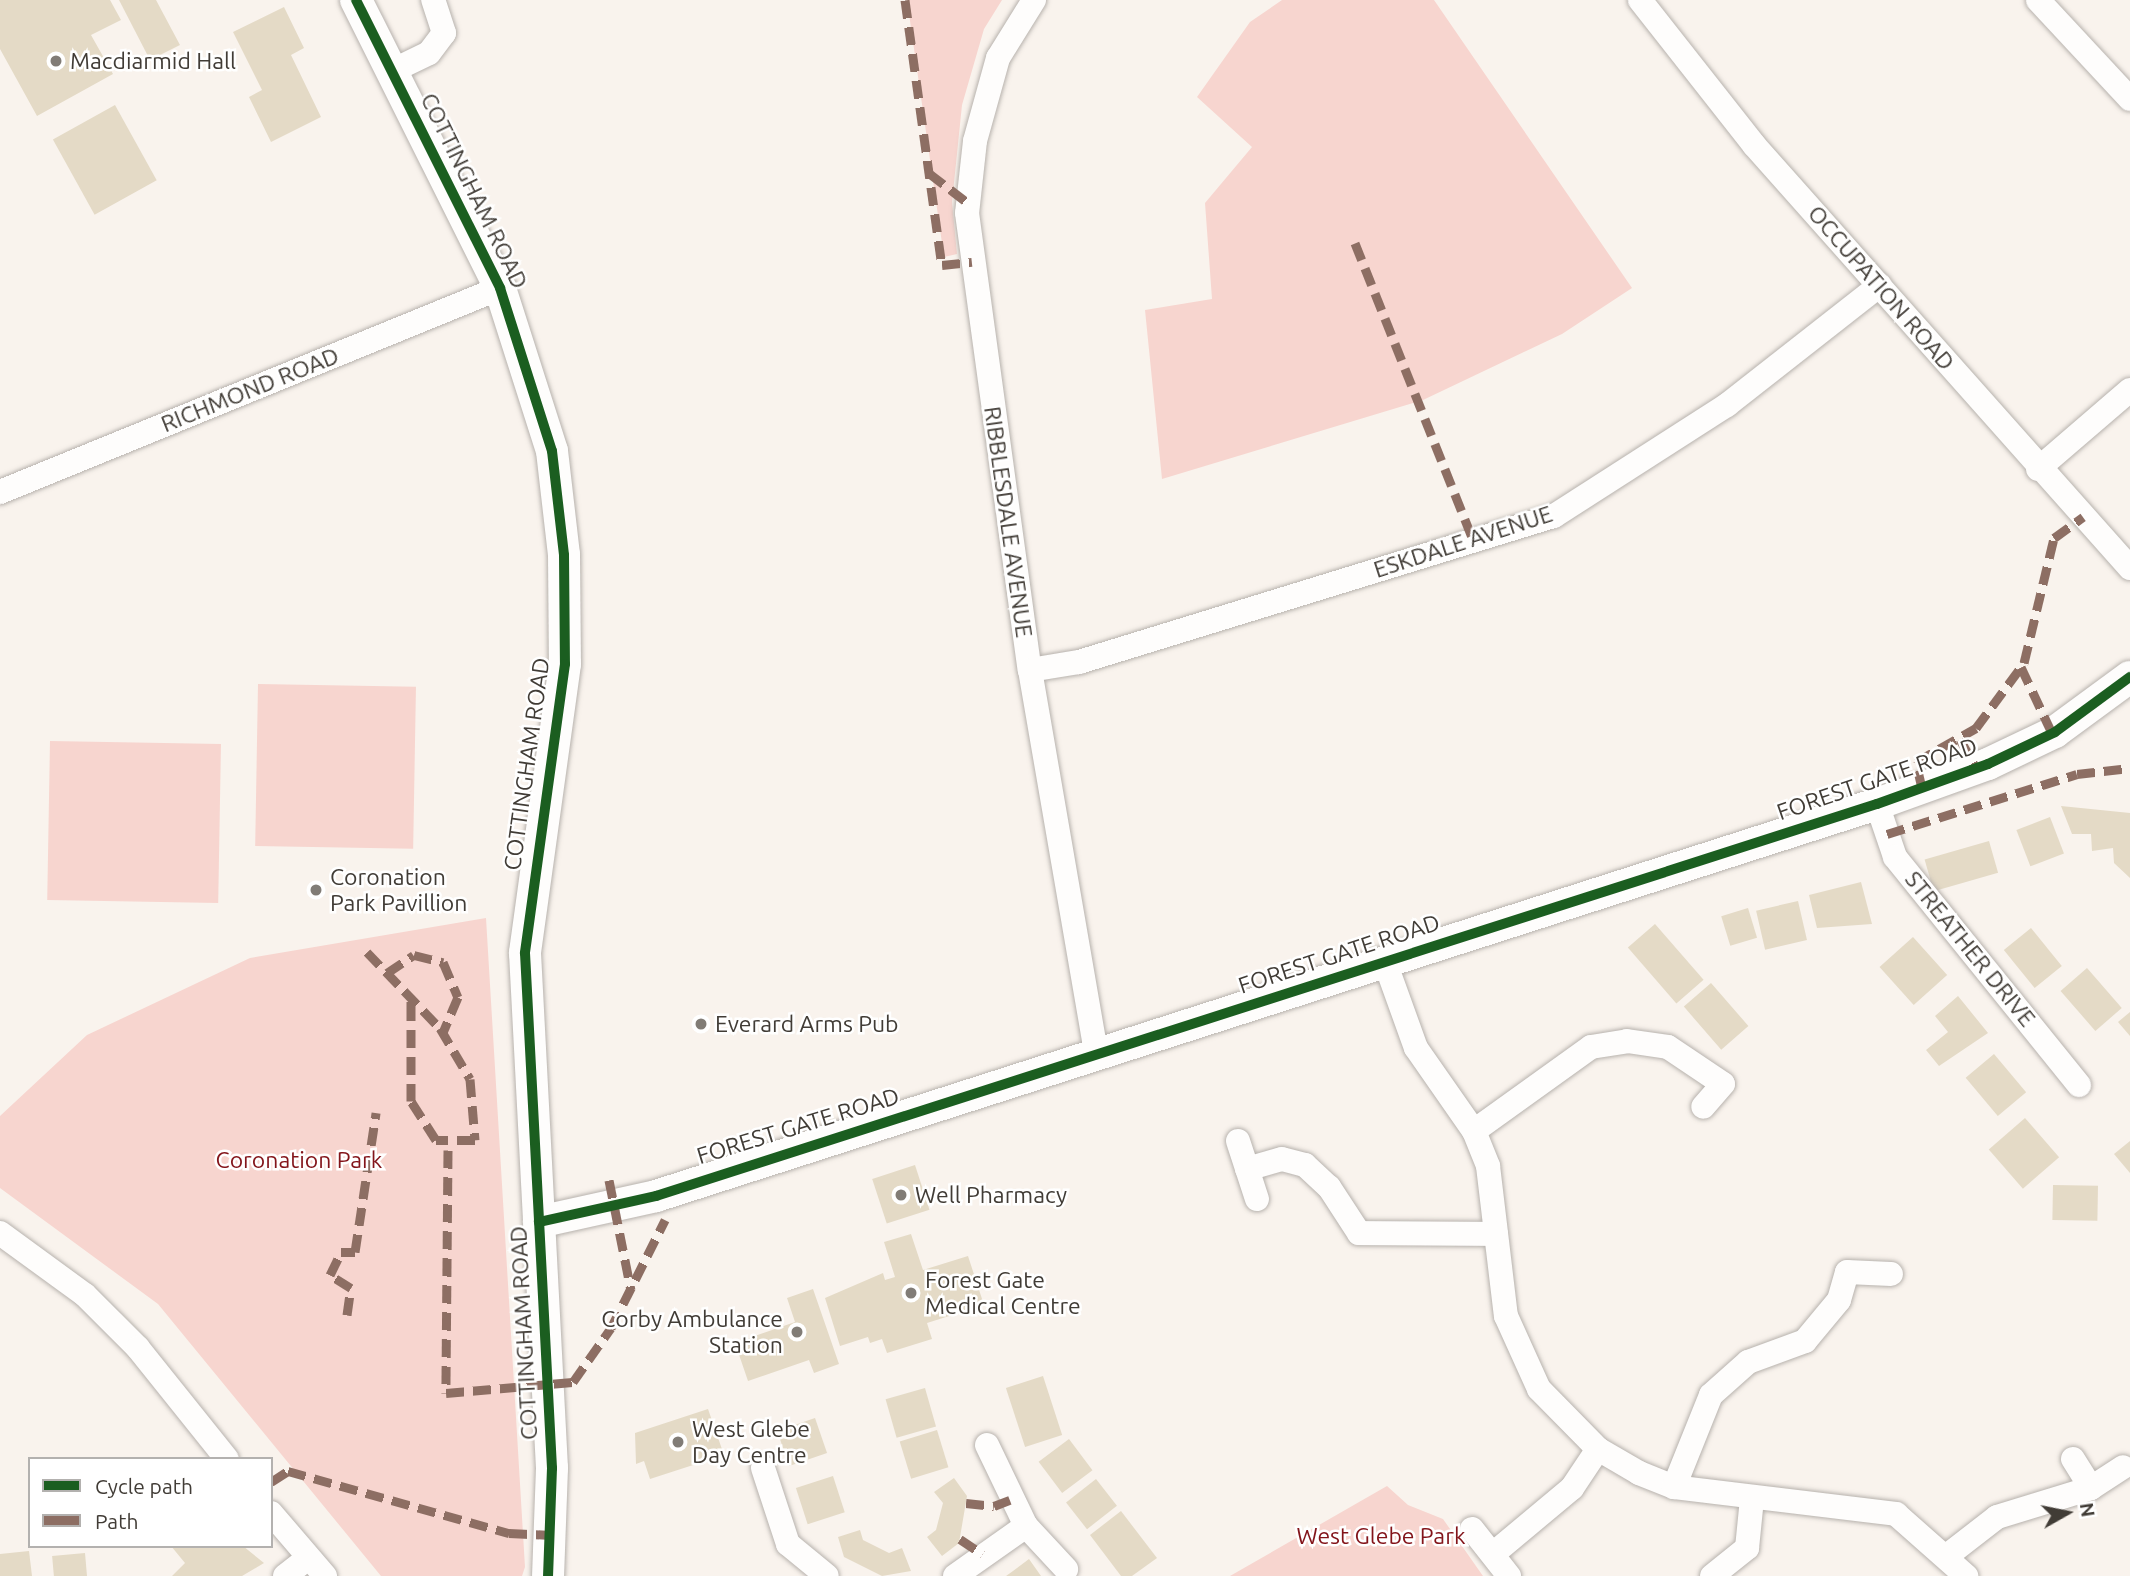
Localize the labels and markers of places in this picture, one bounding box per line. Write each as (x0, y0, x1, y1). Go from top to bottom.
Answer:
place label: Macdiarmid Hall (70, 47, 236, 75)
marker: Macdiarmid Hall (48, 53, 64, 69)
place label: Coronation Park Pavillion (330, 863, 467, 917)
marker: Coronation Park Pavillion (308, 882, 324, 898)
place label: Everard Arms Pub (715, 1010, 899, 1038)
marker: Everard Arms Pub (693, 1016, 709, 1032)
place label: Well Pharmacy (915, 1181, 1067, 1209)
marker: Well Pharmacy (893, 1187, 909, 1203)
place label: Forest Gate Medical Centre (925, 1266, 1081, 1320)
marker: Forest Gate Medical Centre (903, 1285, 919, 1301)
place label: Corby Ambulance Station (601, 1305, 783, 1359)
marker: Corby Ambulance Station (789, 1324, 805, 1340)
place label: West Glebe Day Centre (692, 1415, 810, 1469)
marker: West Glebe Day Centre (670, 1434, 686, 1450)

